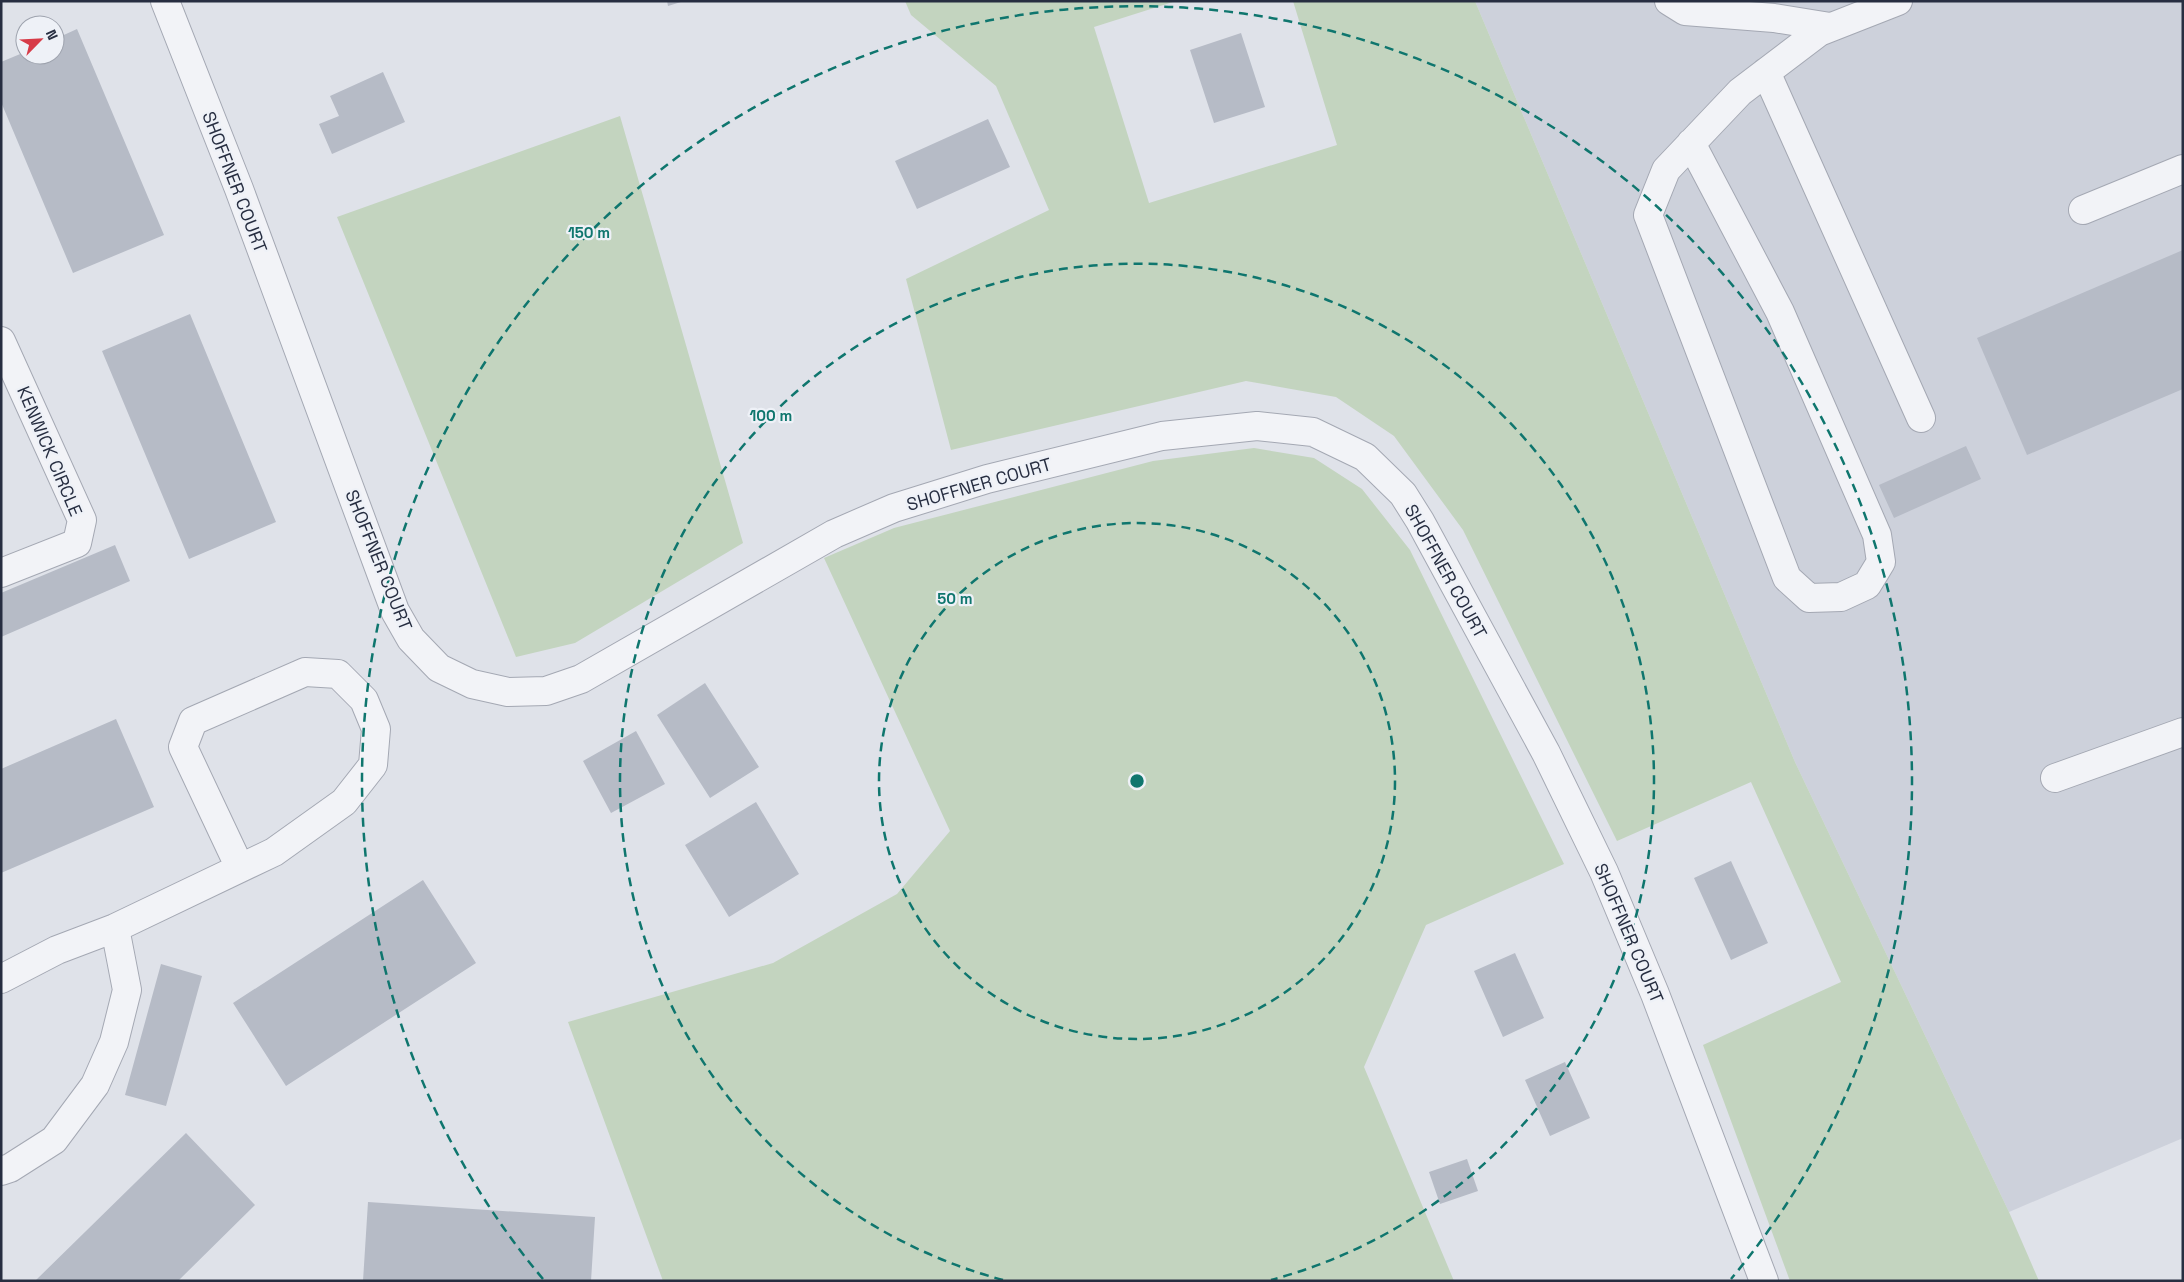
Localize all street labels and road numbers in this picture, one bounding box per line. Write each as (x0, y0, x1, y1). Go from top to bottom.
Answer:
street label: SHOFFNER COURT (197, 108, 273, 256)
street label: KENWICK CIRCLE (12, 382, 88, 520)
street label: SHOFFNER COURT (904, 452, 1055, 516)
street label: SHOFFNER COURT (340, 486, 418, 634)
street label: SHOFFNER COURT (1400, 500, 1493, 642)
street label: SHOFFNER COURT (1589, 860, 1669, 1007)

